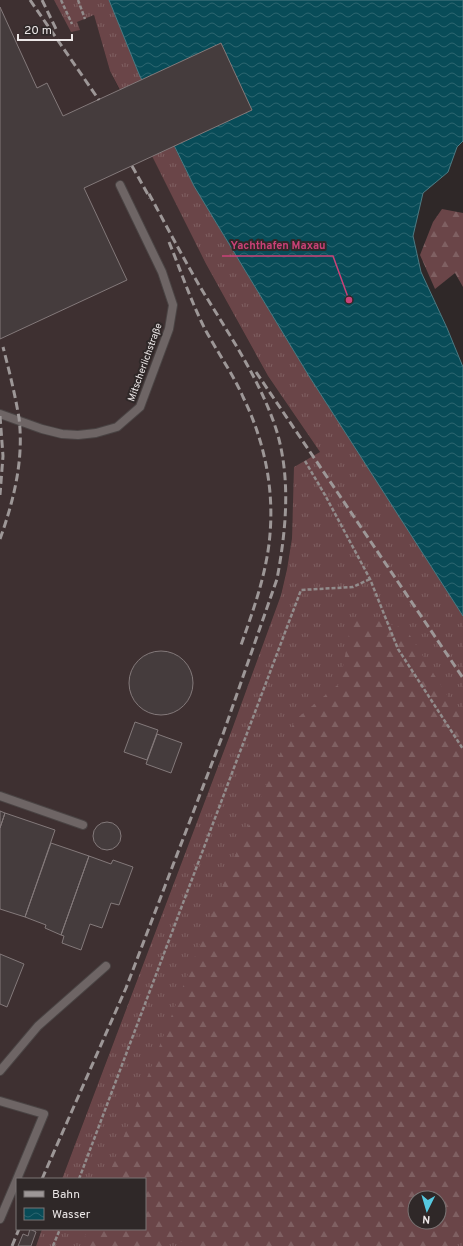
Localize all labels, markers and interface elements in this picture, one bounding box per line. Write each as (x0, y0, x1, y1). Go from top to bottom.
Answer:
scale bar (18, 16, 72, 42)
text: 20 m (24, 23, 52, 39)
callout: Yachthafen Maxau (222, 233, 333, 256)
text: Yachthafen Maxau (230, 239, 326, 253)
street label: Mitscherlichstraße (125, 321, 166, 404)
legend (16, 1178, 146, 1230)
text: Bahn (52, 1187, 80, 1203)
north arrow (407, 1190, 447, 1230)
text: Wasser (52, 1207, 91, 1223)
text: N (422, 1212, 431, 1226)

